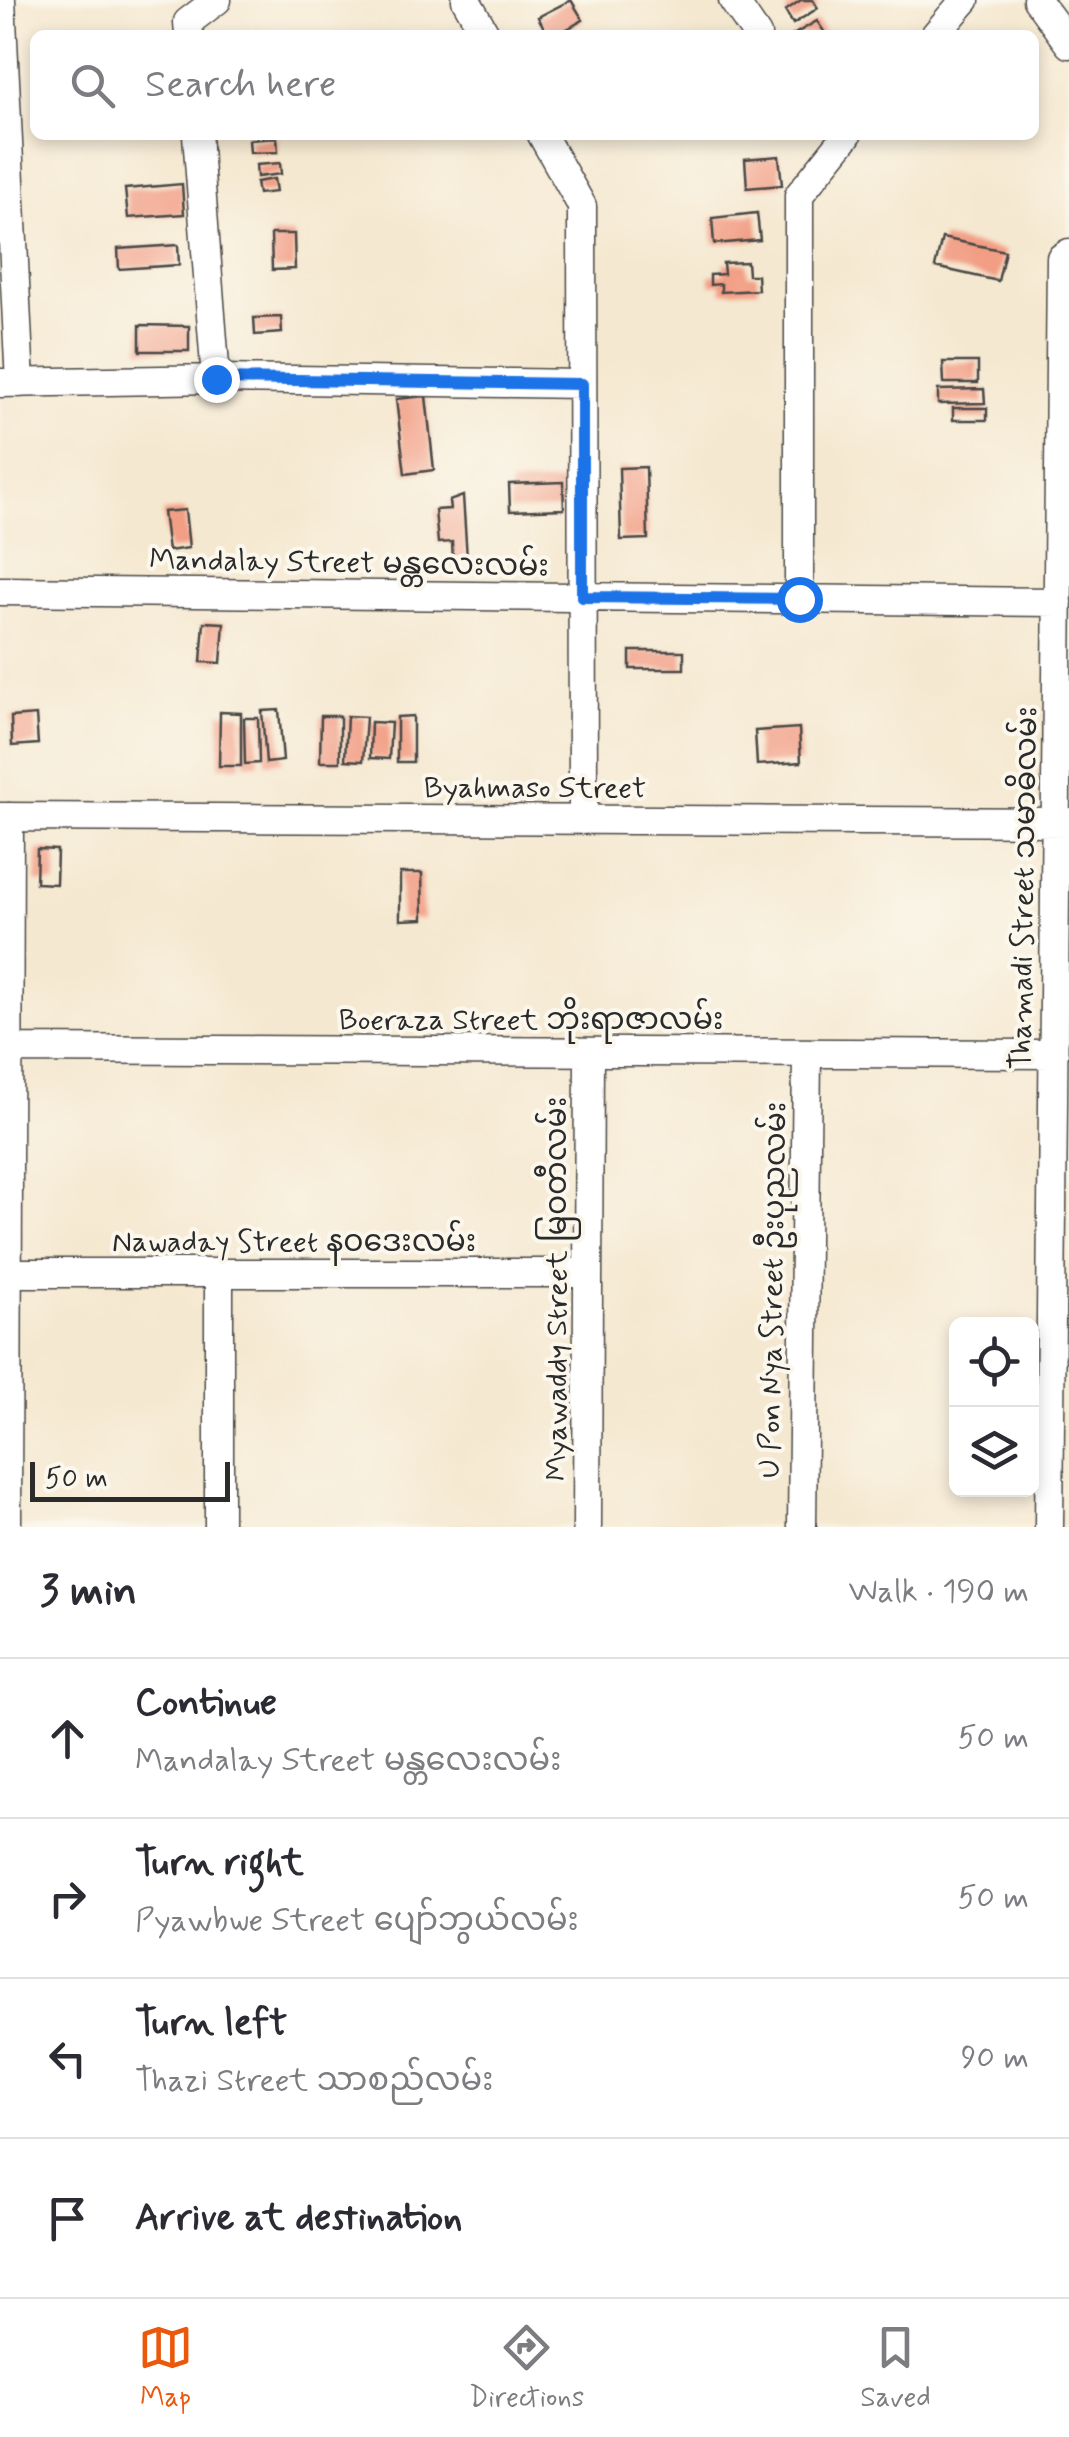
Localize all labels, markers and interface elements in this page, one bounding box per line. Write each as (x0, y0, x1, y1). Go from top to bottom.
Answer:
search box (30, 30, 1039, 140)
icon: search (65, 58, 120, 113)
text: Search here (145, 61, 336, 110)
route end (194, 357, 240, 403)
street label: Mandalay Street မန္တလေးလမ်း (149, 537, 549, 590)
route start (777, 577, 823, 623)
street label: Thamadi Street သမာဓိလမ်း (998, 706, 1047, 1070)
street label: Byahmaso Street (424, 769, 646, 808)
street label: Boeraza Street ဘိုးရာဇာလမ်း (339, 997, 723, 1044)
street label: Myawaddy Street မြဝတီလမ်း (534, 1097, 581, 1481)
street label: U Pon Nya Street ဦးပုညလမ်း (747, 1101, 800, 1479)
street label: Nawaday Street နဝဒေးလမ်း (112, 1219, 476, 1266)
map controls (949, 1317, 1039, 1497)
button: locate (949, 1317, 1039, 1407)
button: layers (949, 1407, 1039, 1497)
scale bar (30, 1457, 230, 1502)
text: 50 m (45, 1461, 108, 1498)
text: 3 min (40, 1565, 137, 1620)
text: Walk · 190 m (849, 1571, 1029, 1613)
text: Continue (135, 1679, 277, 1728)
icon: ahead (40, 1711, 95, 1766)
text: 50 m (957, 1717, 1029, 1759)
text: Mandalay Street မန္တလေးလမ်း (135, 1740, 561, 1782)
text: Turn right (135, 1839, 304, 1888)
icon: right (40, 1871, 95, 1926)
text: 50 m (957, 1877, 1029, 1919)
text: Pyawbwe Street ပျော်ဘွယ်လမ်း (135, 1900, 579, 1942)
text: Turn left (135, 1999, 287, 2048)
icon: left (40, 2031, 95, 2086)
text: 90 m (961, 2037, 1029, 2079)
text: Thazi Street သာစည်လမ်း (135, 2060, 493, 2102)
icon: arrive (40, 2191, 95, 2246)
text: Arrive at destination (135, 2194, 462, 2243)
tab: Map (138, 2320, 193, 2417)
tab: Directions (469, 2320, 584, 2417)
tab: Saved (860, 2320, 931, 2417)

